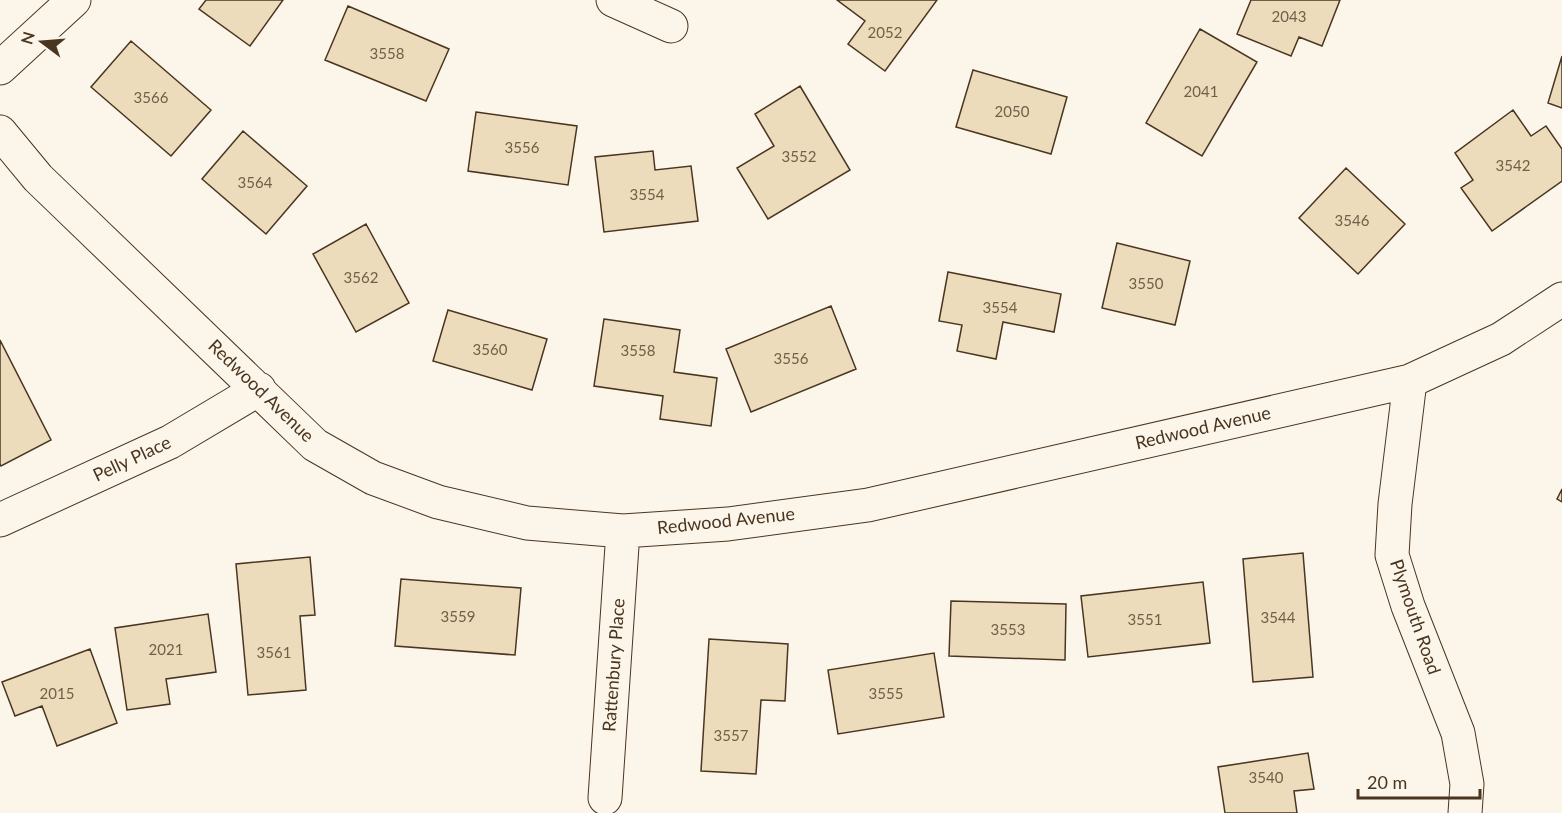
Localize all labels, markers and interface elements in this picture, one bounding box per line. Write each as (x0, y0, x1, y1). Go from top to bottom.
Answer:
house number: 2043 (1272, 7, 1306, 25)
north arrow (12, 12, 72, 72)
house number: 2052 (868, 23, 902, 41)
text: N (16, 29, 38, 46)
house number: 3558 (370, 44, 404, 62)
house number: 2041 (1184, 82, 1218, 100)
house number: 3566 (134, 88, 169, 106)
house number: 2050 (995, 102, 1030, 120)
house number: 3556 (505, 138, 540, 156)
house number: 3552 (782, 147, 816, 165)
house number: 3542 (1496, 156, 1530, 174)
house number: 3564 (238, 173, 273, 191)
house number: 3554 (630, 185, 665, 203)
house number: 3546 (1335, 211, 1370, 229)
house number: 3562 (344, 268, 378, 286)
house number: 3550 (1129, 274, 1164, 292)
house number: 3554 (983, 298, 1018, 316)
street label: Redwood Avenue (204, 334, 319, 446)
house number: 3560 (473, 340, 508, 358)
house number: 3558 (621, 341, 655, 359)
house number: 3556 (774, 349, 809, 367)
street label: Redwood Avenue (1133, 401, 1273, 453)
street label: Pelly Place (89, 430, 174, 486)
street label: Redwood Avenue (656, 502, 796, 538)
street label: Plymouth Road (1386, 556, 1446, 677)
street label: Rattenbury Place (597, 597, 629, 732)
house number: 3559 (441, 607, 475, 625)
house number: 3544 (1261, 608, 1296, 626)
house number: 3551 (1128, 610, 1162, 628)
house number: 3553 (991, 620, 1025, 638)
house number: 2021 (149, 640, 183, 658)
house number: 3561 (257, 643, 291, 661)
house number: 2015 (40, 684, 74, 702)
house number: 3555 (869, 684, 903, 702)
house number: 3557 (714, 726, 749, 744)
scale bar (1358, 762, 1480, 800)
house number: 3540 (1249, 768, 1284, 786)
text: 20 m (1367, 771, 1407, 793)

